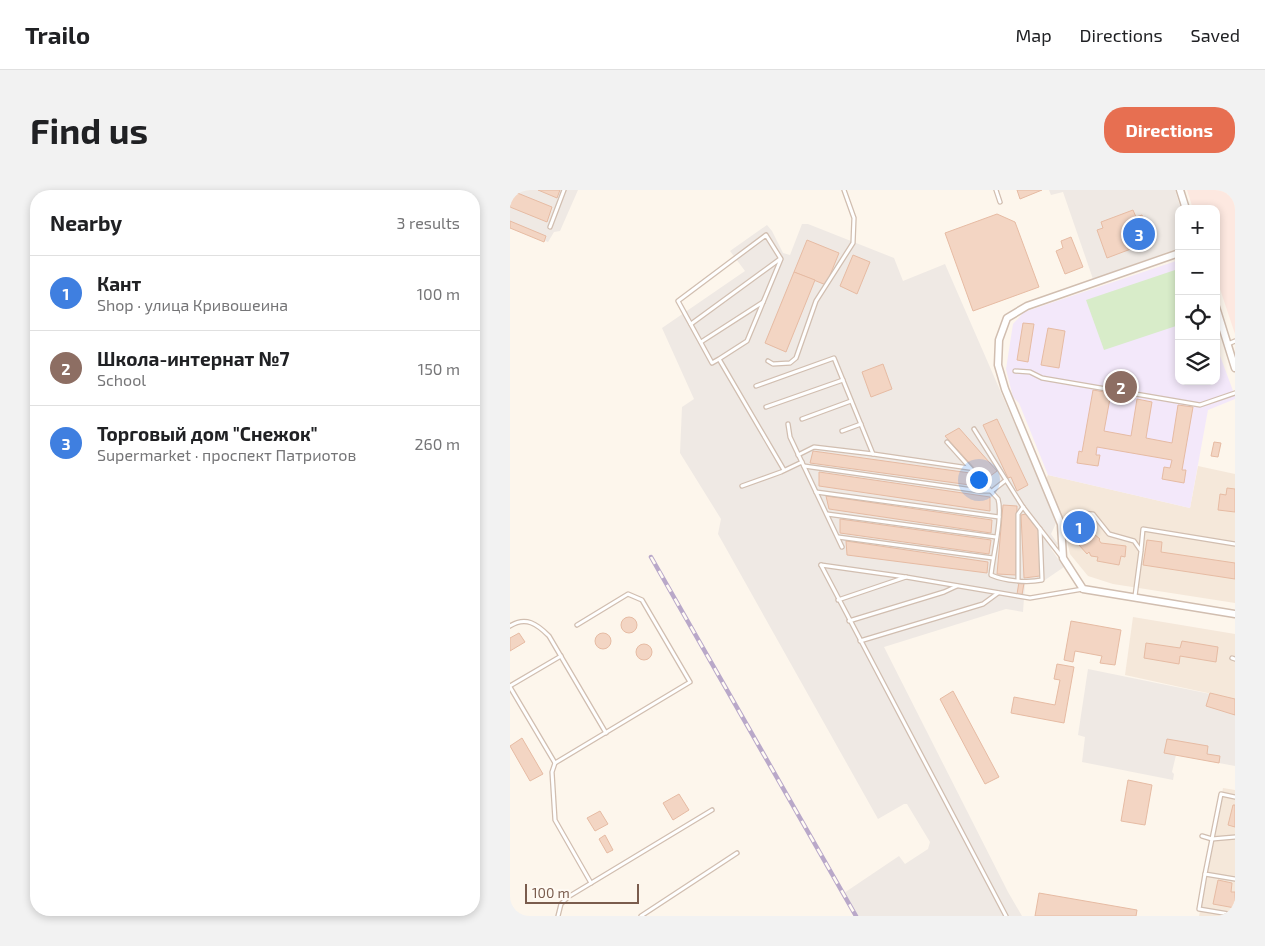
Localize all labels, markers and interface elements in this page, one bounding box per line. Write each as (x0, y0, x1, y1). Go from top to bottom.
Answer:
text: Trailo (25, 20, 90, 49)
text: Map (1015, 24, 1052, 46)
text: Directions (1080, 24, 1163, 46)
text: Saved (1191, 24, 1240, 46)
button: Directions (1104, 107, 1235, 153)
text: Find us (30, 109, 148, 151)
map controls (1175, 205, 1220, 385)
button: + (1175, 205, 1220, 250)
text: Nearby (50, 210, 122, 235)
text: 3 results (397, 213, 460, 232)
pin: 3 (1123, 215, 1155, 253)
button: − (1175, 250, 1220, 295)
text: Кант (97, 272, 141, 295)
text: 1 (63, 284, 69, 303)
text: 100 m (417, 284, 460, 303)
text: Shop · улица Кривошеина (97, 295, 288, 314)
button: locate (1175, 295, 1220, 340)
button: layers (1175, 340, 1220, 385)
text: Школа-интернат №7 (97, 347, 290, 370)
text: 2 (61, 359, 71, 378)
text: 150 m (418, 359, 460, 378)
pin: 2 (1105, 368, 1137, 406)
text: School (97, 370, 146, 389)
text: Торговый дом "Снежок" (97, 422, 318, 445)
text: 3 (61, 434, 71, 453)
text: 260 m (415, 434, 460, 453)
text: Supermarket · проспект Патриотов (97, 445, 356, 464)
your location (966, 467, 992, 493)
pin: 1 (1063, 508, 1095, 546)
scale bar (525, 881, 639, 904)
text: 100 m (532, 884, 570, 901)

